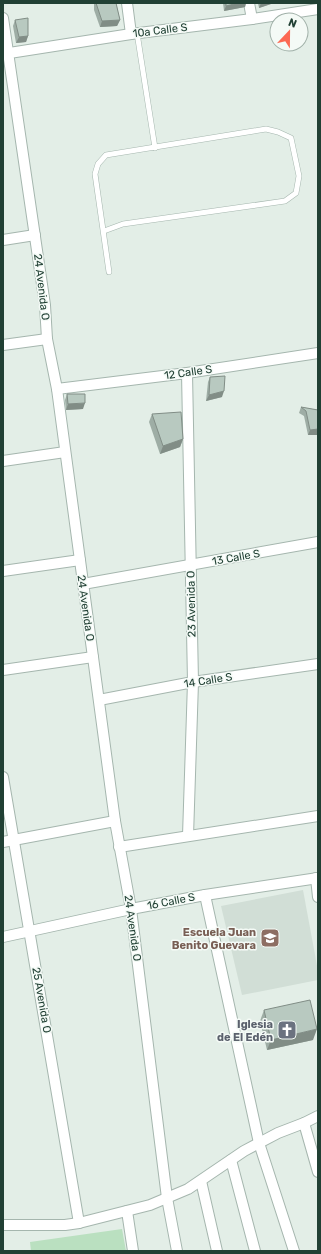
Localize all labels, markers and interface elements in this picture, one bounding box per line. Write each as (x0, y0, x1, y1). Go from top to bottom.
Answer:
north arrow (269, 12, 309, 52)
text: N (286, 16, 299, 31)
street label: 10a Calle S (132, 21, 188, 40)
street label: 24 Avenida O (31, 253, 52, 321)
street label: 12 Calle S (163, 363, 213, 382)
street label: 13 Calle S (211, 547, 261, 568)
street label: 23 Avenida O (184, 571, 199, 637)
street label: 24 Avenida O (74, 574, 97, 642)
street label: 14 Calle S (183, 670, 233, 691)
street label: 16 Calle S (146, 890, 196, 912)
street label: 24 Avenida O (121, 894, 144, 962)
place label: Escuela Juan Benito Guevara (172, 926, 256, 952)
school or university icon: Escuela Juan Benito Guevara (259, 927, 281, 949)
street label: 25 Avenida O (29, 966, 54, 1034)
place label: Iglesia de El Edén (217, 1018, 273, 1044)
church icon: Iglesia de El Edén (276, 1019, 298, 1041)

